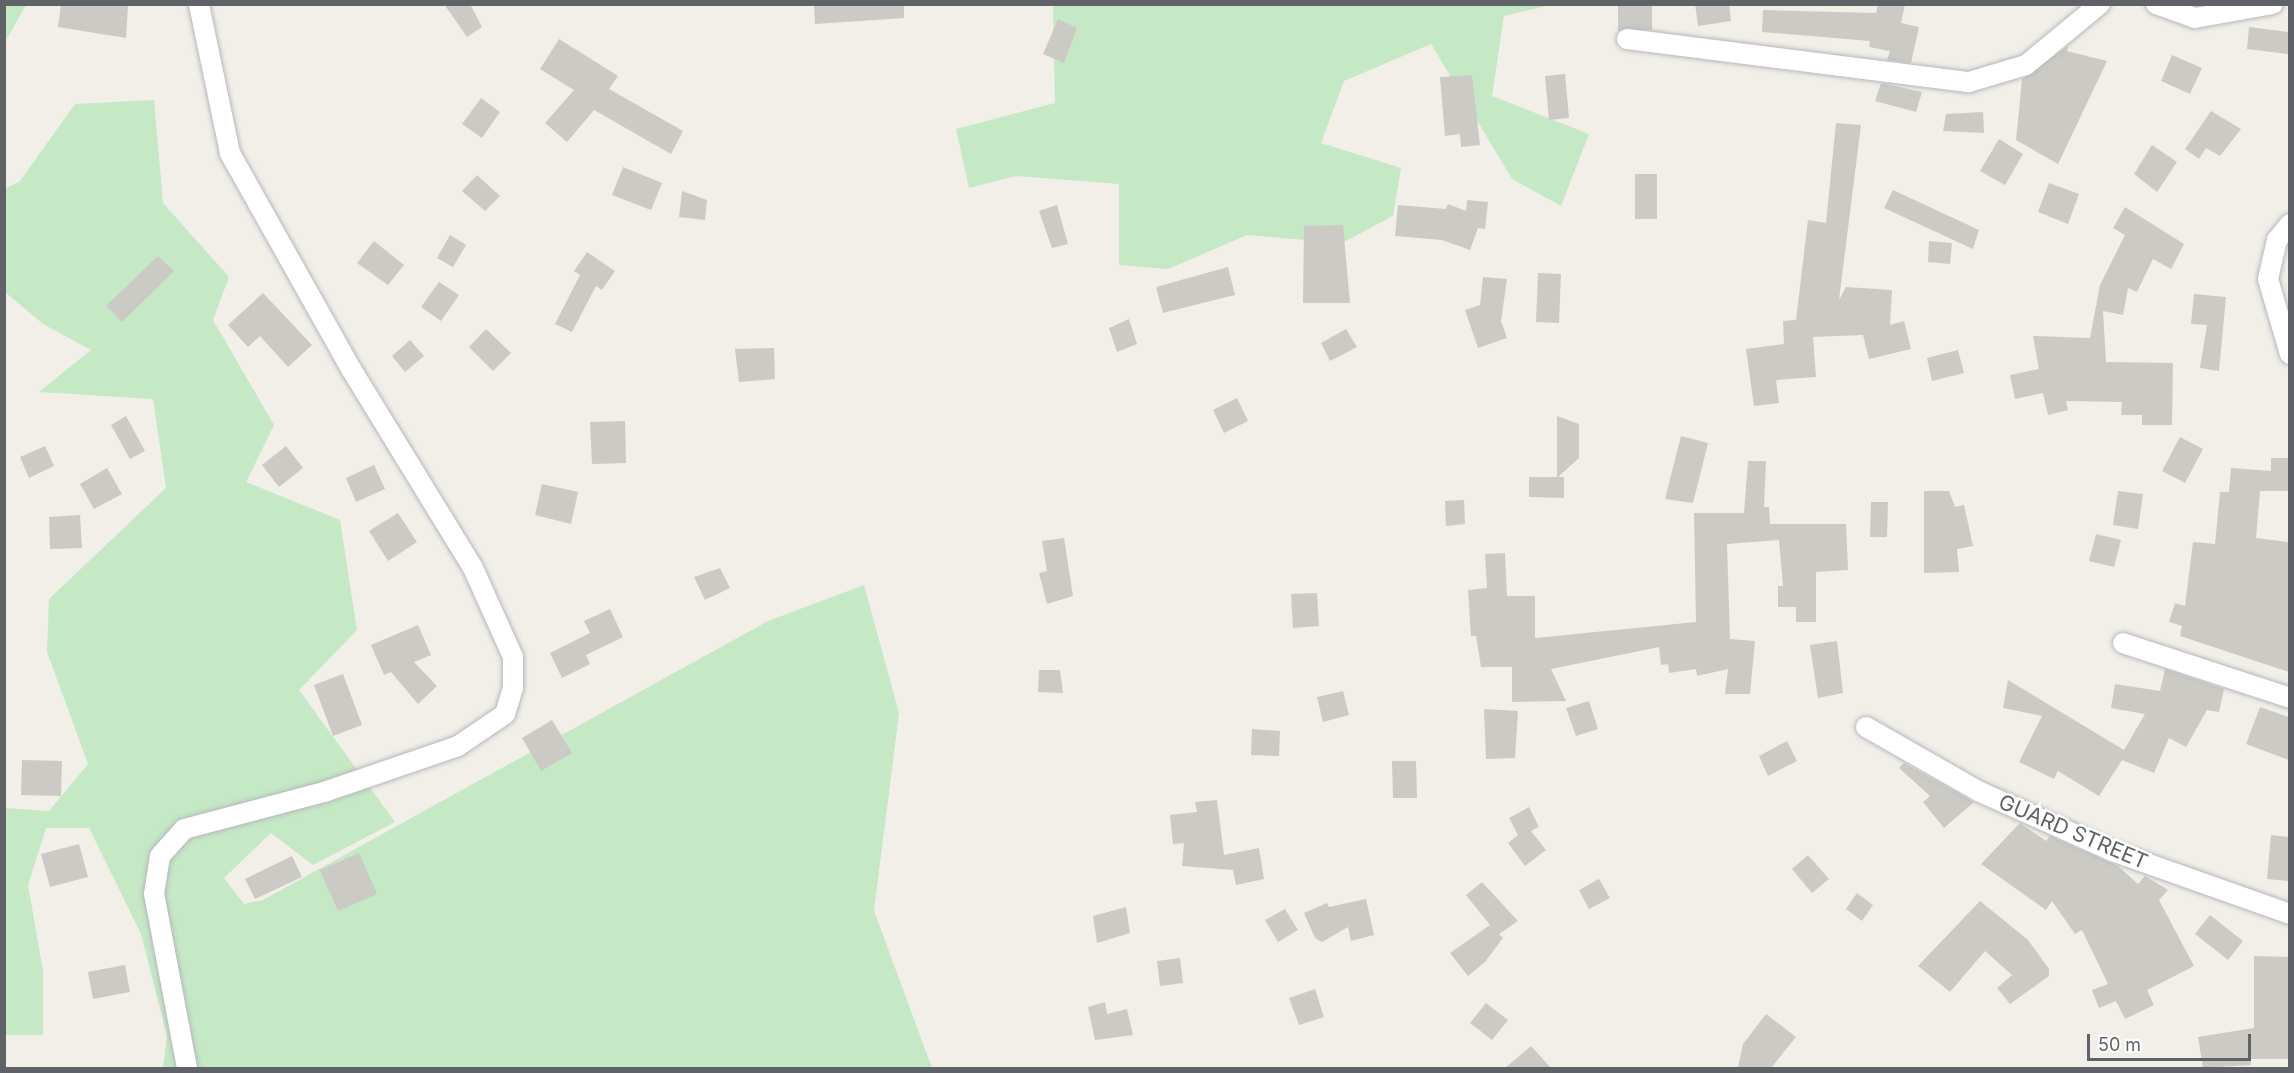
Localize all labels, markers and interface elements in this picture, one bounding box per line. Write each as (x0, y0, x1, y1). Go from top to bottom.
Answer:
street label: GUARD STREET (1995, 789, 2151, 875)
scale bar (2090, 1022, 2254, 1060)
text: 50 m (2098, 1034, 2141, 1055)

